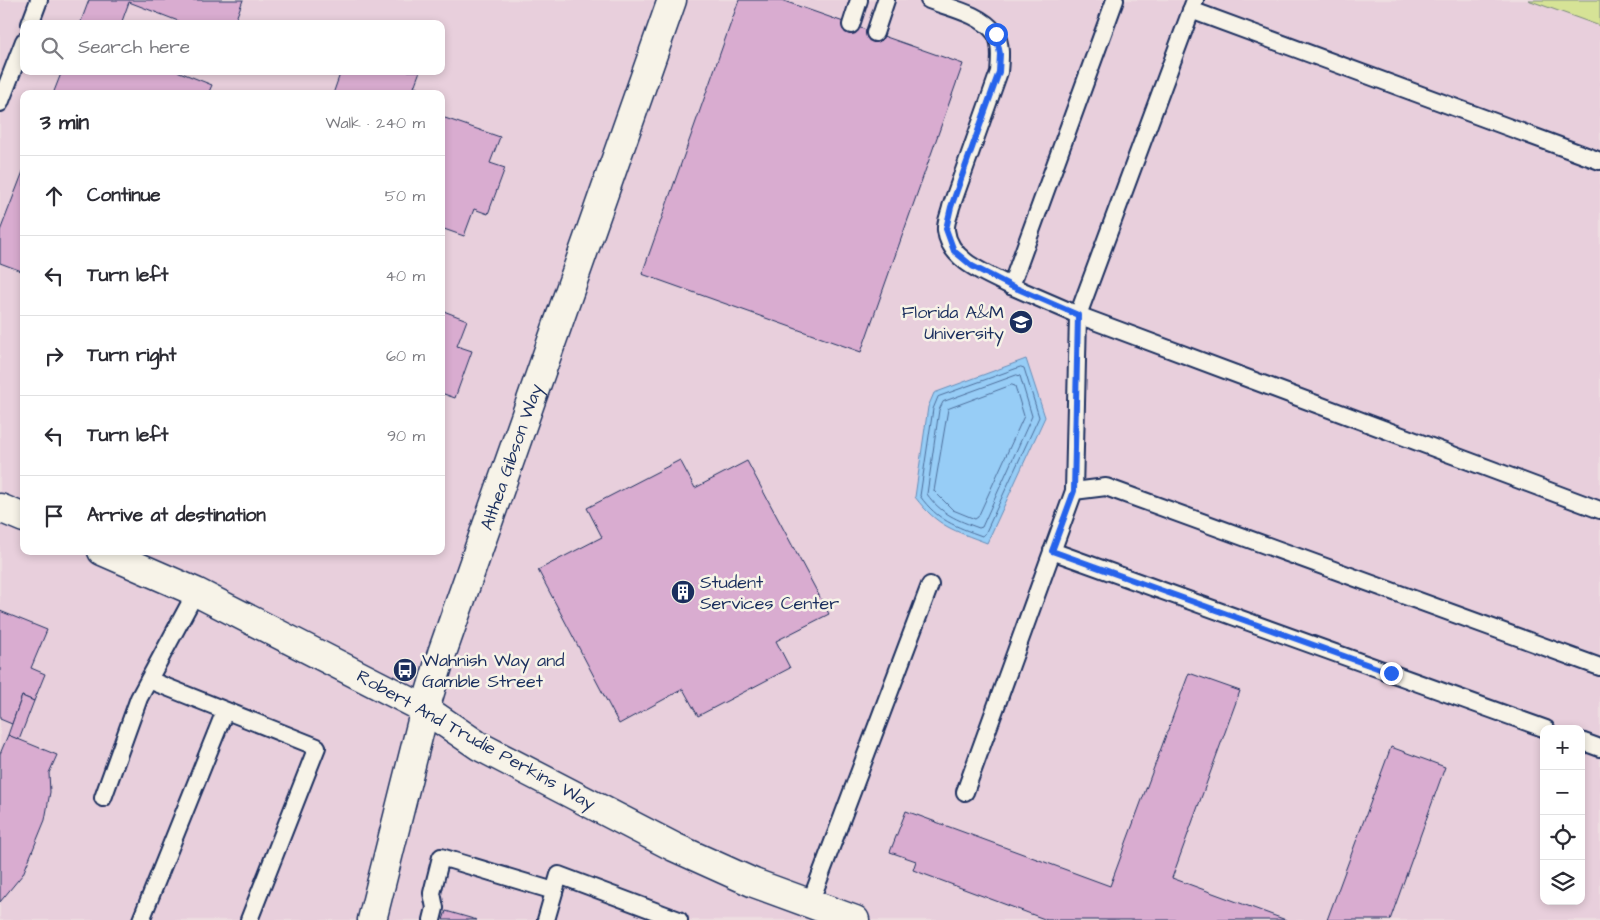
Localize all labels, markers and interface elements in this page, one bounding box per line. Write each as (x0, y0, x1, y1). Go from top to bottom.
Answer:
search box (20, 20, 445, 75)
route start (985, 23, 1008, 46)
icon: search (38, 34, 66, 62)
text: Search here (78, 34, 190, 61)
text: 3 min (40, 108, 89, 137)
text: Walk · 240 m (325, 112, 425, 134)
icon: ahead (40, 182, 68, 210)
text: Continue (87, 182, 161, 209)
text: 50 m (385, 185, 425, 207)
icon: left (40, 262, 68, 290)
text: Turn left (87, 262, 168, 289)
text: 40 m (385, 265, 425, 287)
place label: Florida A&M University (902, 300, 1004, 347)
school or university icon: Florida A&M University (1008, 309, 1034, 335)
icon: right (40, 342, 68, 370)
text: Turn right (87, 342, 176, 369)
text: 60 m (386, 345, 425, 367)
street label: Althea Gibson Way (474, 380, 549, 533)
icon: left (40, 422, 68, 450)
text: Turn left (87, 422, 168, 449)
text: 90 m (387, 425, 425, 447)
icon: arrive (40, 502, 68, 530)
text: Arrive at destination (87, 502, 266, 529)
place label: Student Services Center (700, 570, 839, 616)
building icon: Student Services Center (670, 579, 696, 605)
place label: Wahnish Way and Gamble Street (422, 648, 564, 694)
bus stop icon: Wahnish Way and Gamble Street (392, 657, 418, 683)
route end (1380, 662, 1403, 685)
street label: Robert And Trudie Perkins Way (352, 664, 600, 817)
map controls (1540, 725, 1585, 905)
button: + (1540, 725, 1585, 770)
button: − (1540, 770, 1585, 815)
button: locate (1540, 815, 1585, 860)
button: layers (1540, 860, 1585, 905)

